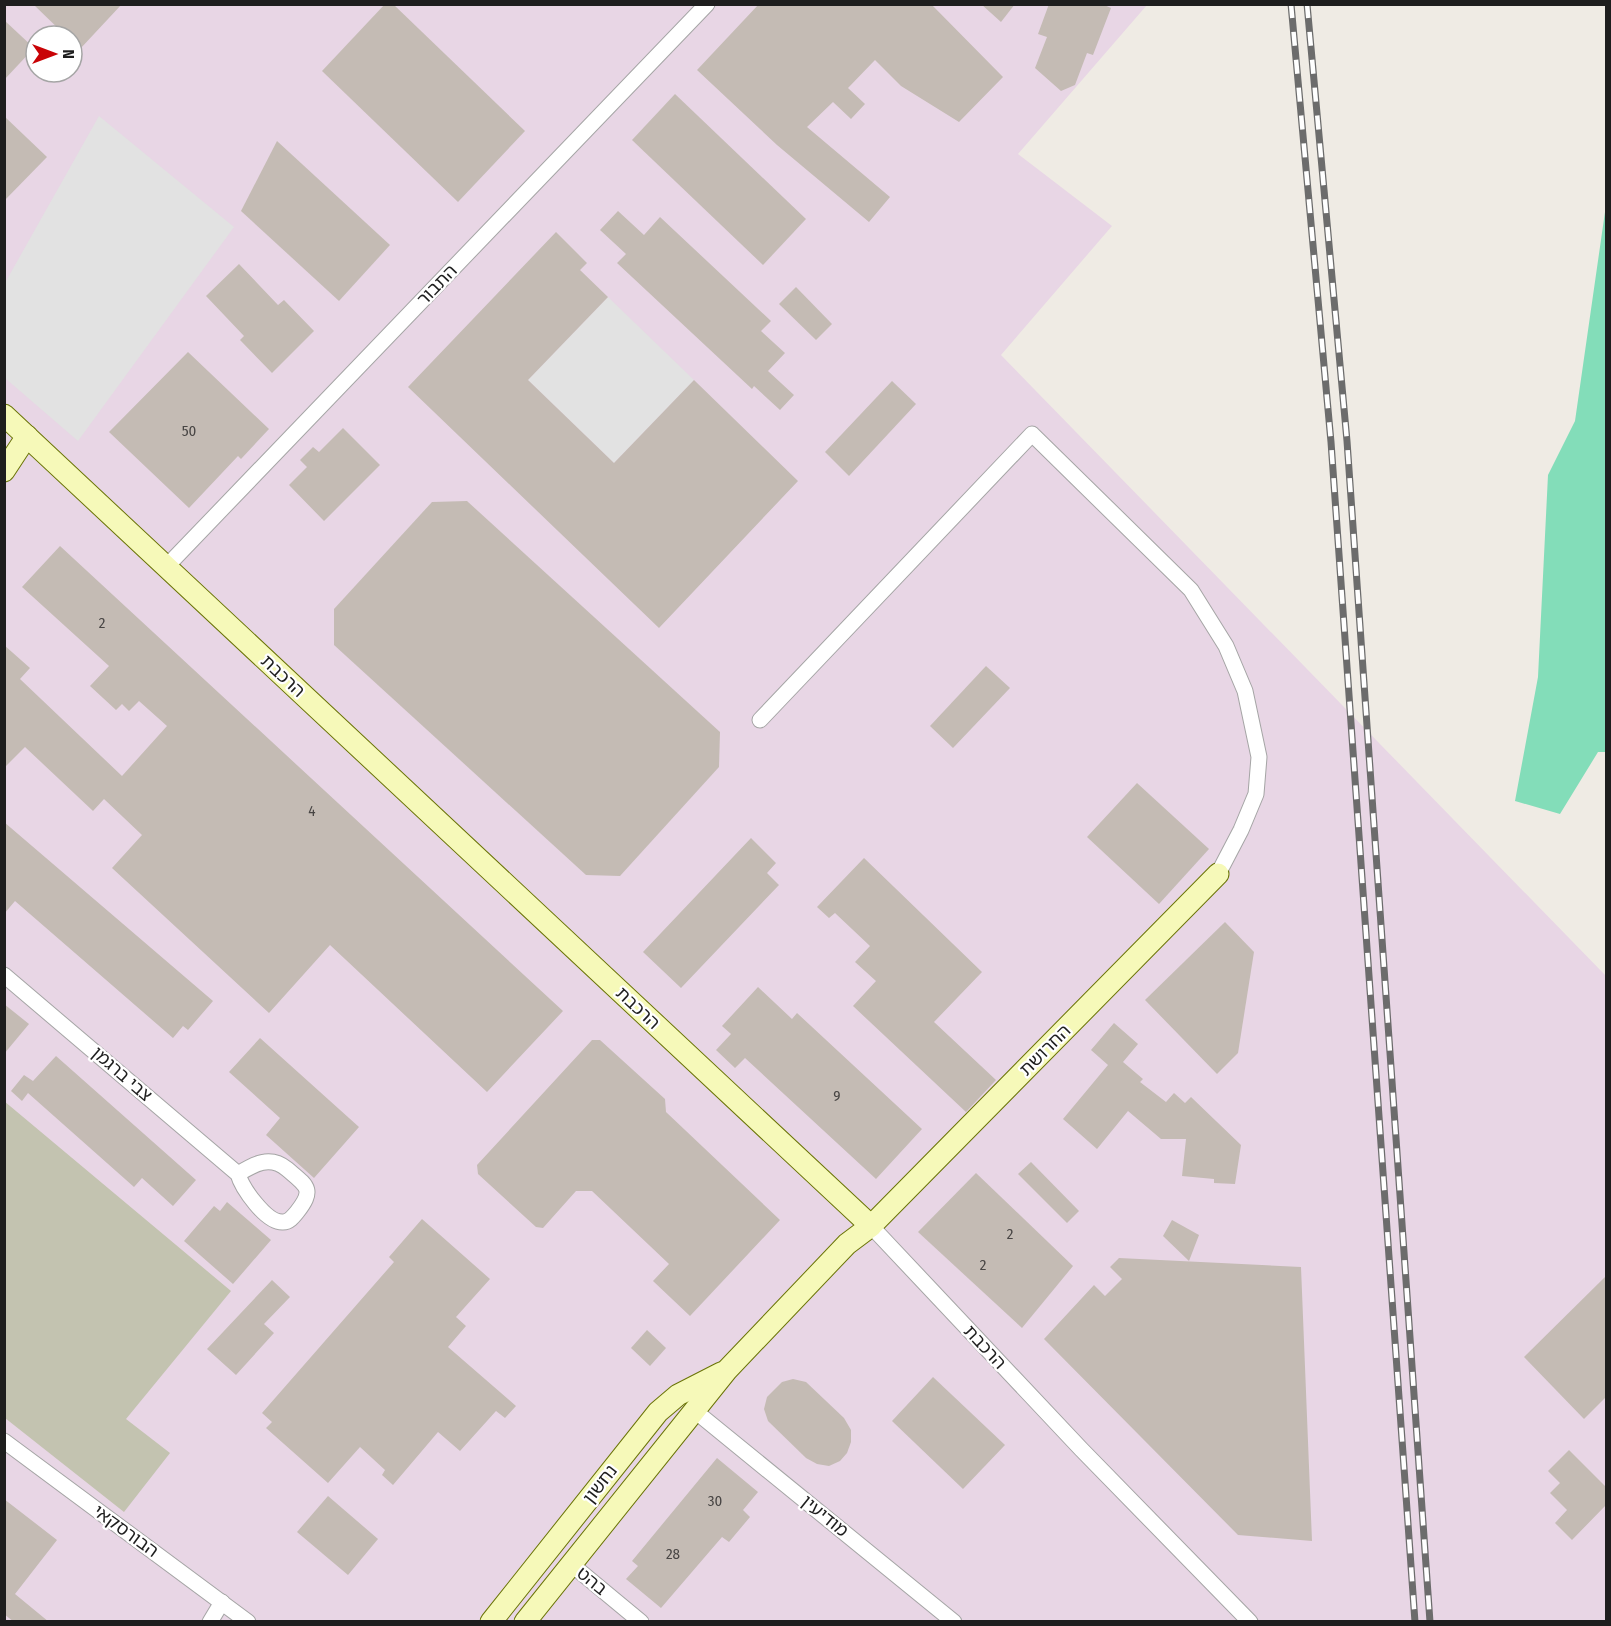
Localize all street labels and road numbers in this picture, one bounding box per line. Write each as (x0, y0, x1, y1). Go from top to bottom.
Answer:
street label: התבור (412, 260, 462, 310)
street label: הרכבת (256, 650, 310, 702)
street label: הרכבת (611, 982, 665, 1034)
street label: החרושת (1015, 1020, 1075, 1080)
street label: צבי ברגמן (87, 1042, 157, 1106)
street label: הרכבת (959, 1320, 1011, 1374)
street label: נחשון (578, 1460, 622, 1508)
street label: מודיעין (797, 1490, 853, 1542)
street label: הבורסקאי (89, 1500, 163, 1562)
street label: בהט (572, 1562, 612, 1600)

